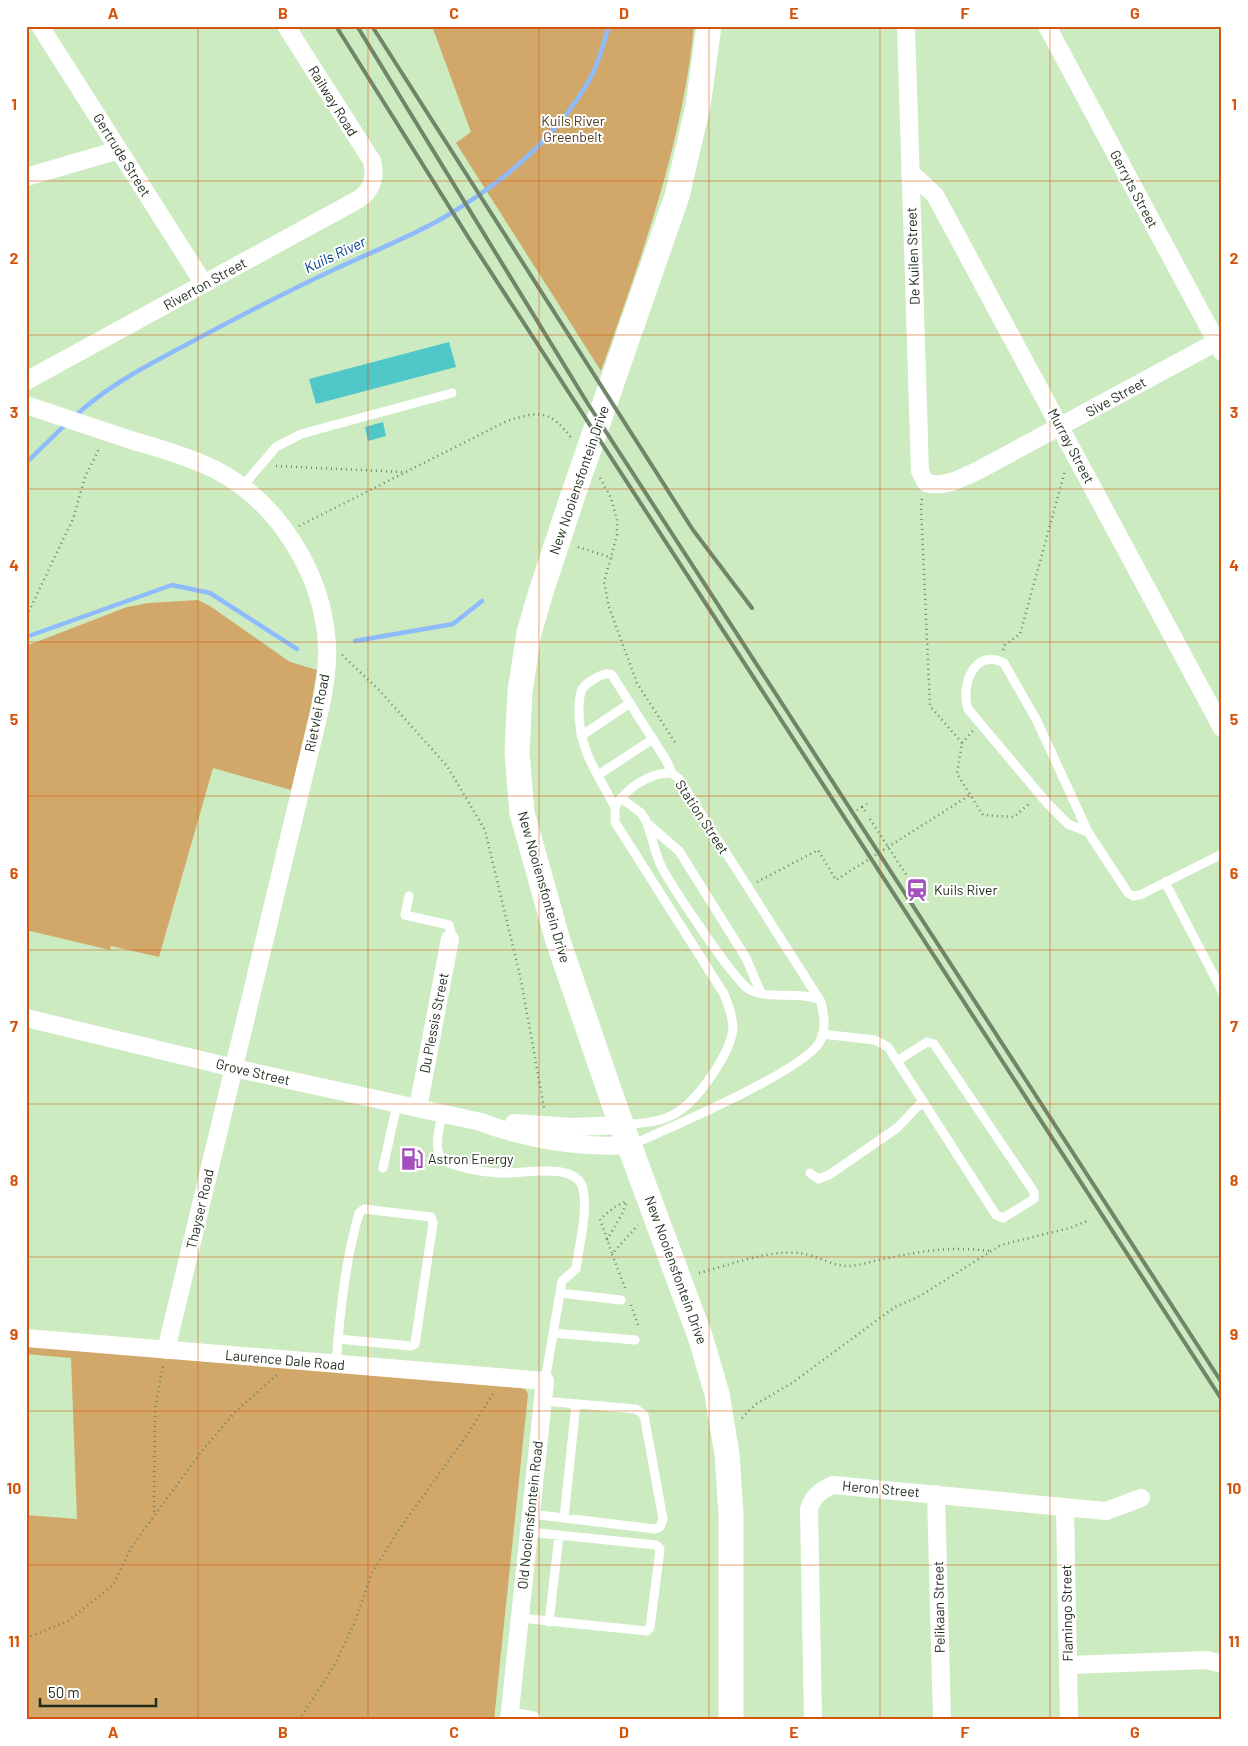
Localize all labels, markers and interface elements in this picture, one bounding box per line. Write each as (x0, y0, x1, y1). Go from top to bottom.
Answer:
text: A (108, 3, 119, 22)
text: B (278, 3, 288, 22)
text: C (449, 3, 459, 22)
text: D (619, 3, 629, 22)
text: E (789, 3, 799, 22)
text: F (961, 3, 970, 22)
text: G (1130, 3, 1140, 22)
street label: Railway Road (305, 62, 362, 139)
text: 1 (11, 94, 17, 113)
text: 1 (1231, 94, 1237, 113)
street label: Gertrude Street (90, 110, 155, 200)
park label: Kuils River Greenbelt (541, 112, 605, 145)
street label: Gerryts Street (1107, 147, 1162, 231)
street label: De Kuilen Street (902, 207, 923, 305)
water label: Kuils River (301, 232, 369, 276)
text: 2 (10, 248, 19, 267)
text: 2 (1230, 248, 1239, 267)
street label: Riverton Street (160, 254, 249, 313)
street label: Sive Street (1082, 373, 1149, 420)
text: 3 (10, 402, 18, 421)
text: 3 (1230, 402, 1238, 421)
street label: New Nooiensfontein Drive (545, 403, 612, 557)
street label: Murray Street (1045, 405, 1098, 486)
text: 4 (9, 555, 19, 574)
text: 4 (1229, 555, 1239, 574)
street label: Rietvlei Road (301, 672, 332, 753)
text: 5 (10, 709, 19, 728)
text: 5 (1230, 709, 1239, 728)
street label: Station Street (672, 776, 733, 857)
street label: New Nooiensfontein Drive (515, 809, 574, 964)
text: 6 (10, 863, 19, 882)
text: 6 (1230, 863, 1239, 882)
station icon: Kuils River (904, 877, 930, 903)
place label: Kuils River (934, 881, 998, 898)
street label: Du Plessis Street (415, 971, 452, 1075)
text: 7 (10, 1016, 18, 1035)
text: 7 (1230, 1016, 1238, 1035)
street label: Grove Street (214, 1055, 292, 1088)
fuel station icon: Astron Energy (399, 1146, 425, 1172)
place label: Astron Energy (428, 1150, 514, 1167)
street label: Thayser Road (182, 1167, 217, 1251)
text: 8 (10, 1170, 19, 1189)
text: 8 (1230, 1170, 1239, 1189)
street label: New Nooiensfontein Drive (642, 1193, 711, 1346)
text: 9 (10, 1324, 18, 1343)
text: 9 (1230, 1324, 1238, 1343)
street label: Laurence Dale Road (224, 1346, 346, 1373)
street label: Old Nooiensfontein Road (513, 1440, 546, 1590)
street label: Heron Street (842, 1477, 921, 1500)
text: 10 (7, 1478, 21, 1497)
text: 10 (1227, 1478, 1241, 1497)
street label: Pelikaan Street (929, 1561, 948, 1653)
street label: Flamingo Street (1057, 1564, 1076, 1662)
text: 11 (8, 1631, 20, 1650)
text: 11 (1228, 1631, 1240, 1650)
scale bar (40, 1676, 156, 1708)
text: 50 m (48, 1683, 80, 1701)
text: A (108, 1722, 119, 1741)
text: B (278, 1722, 288, 1741)
text: C (449, 1722, 459, 1741)
text: D (619, 1722, 629, 1741)
text: E (789, 1722, 799, 1741)
text: F (961, 1722, 970, 1741)
text: G (1130, 1722, 1140, 1741)

